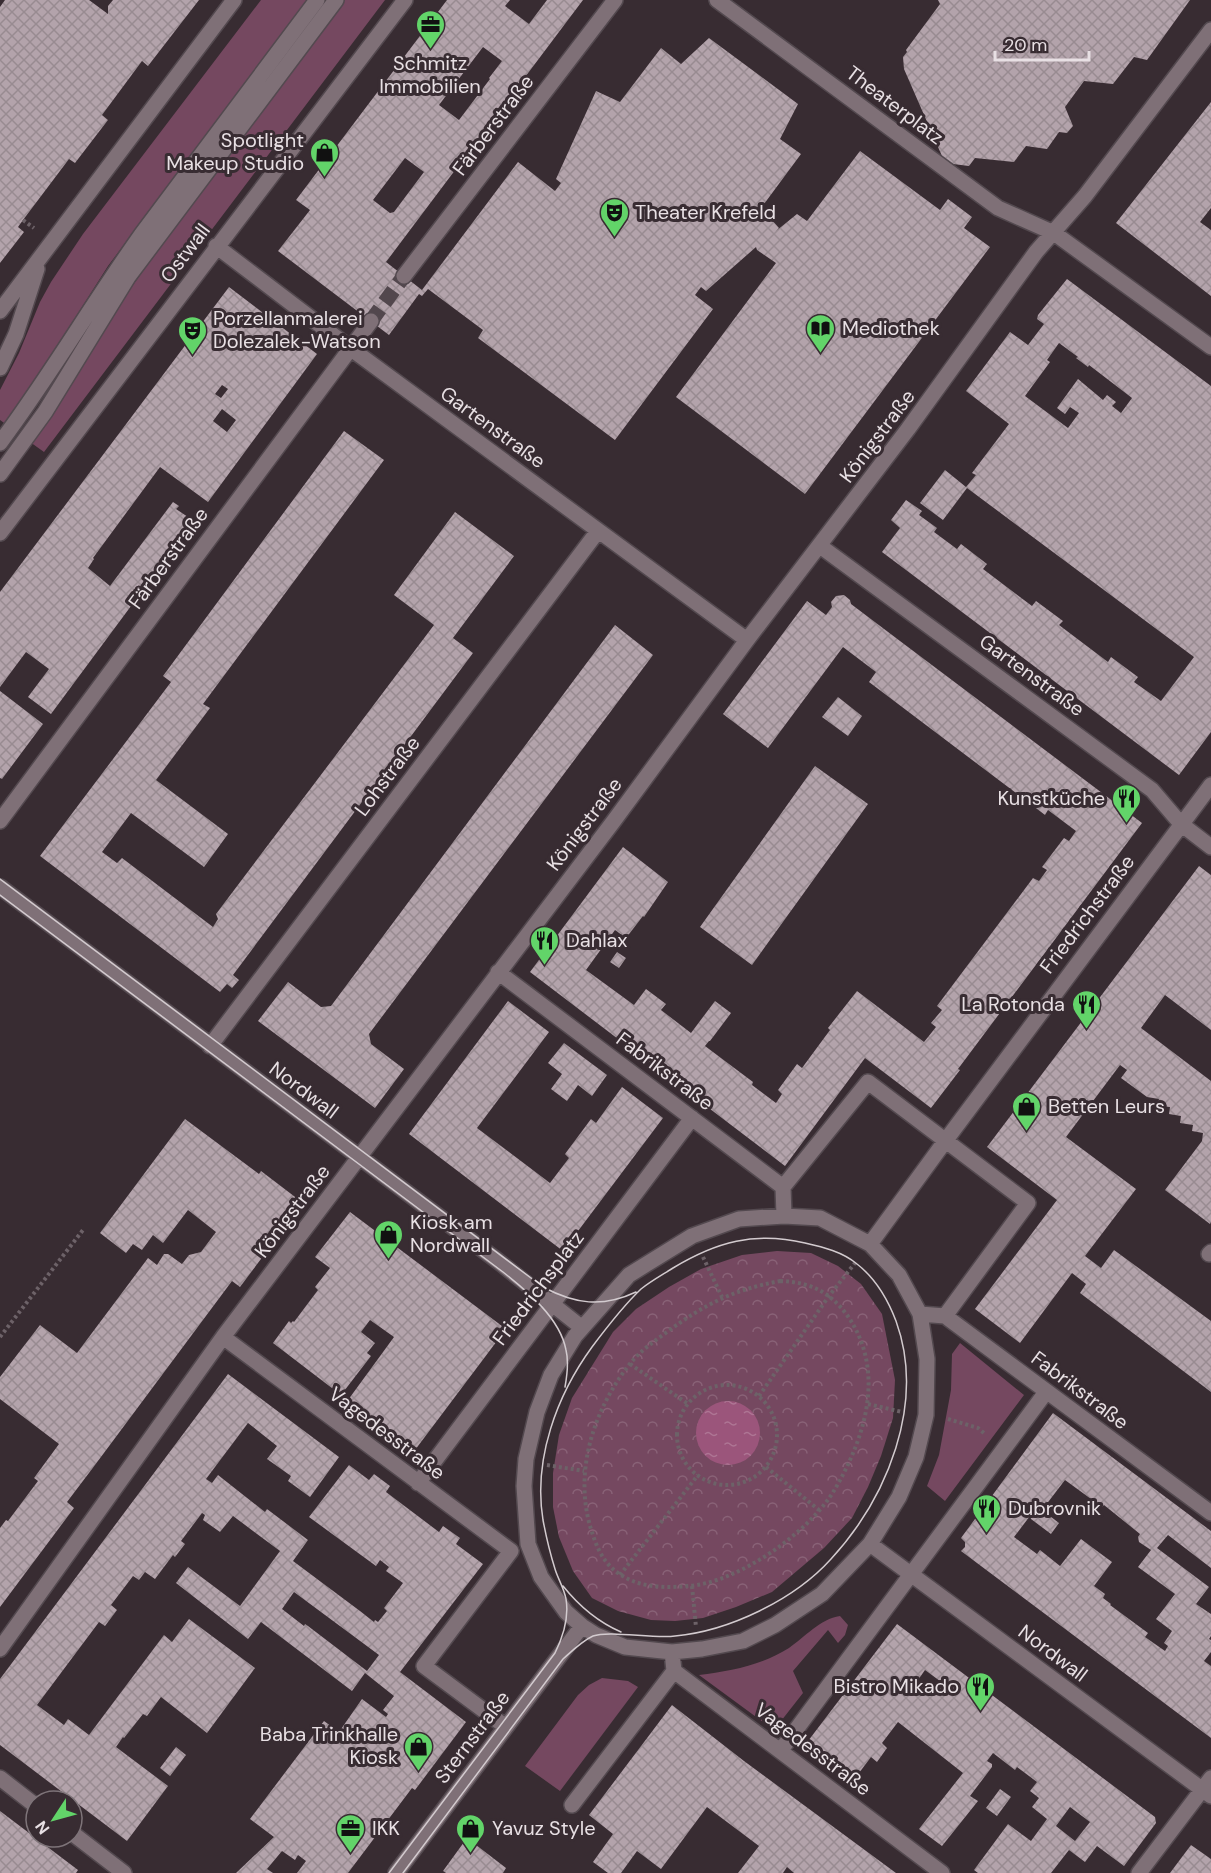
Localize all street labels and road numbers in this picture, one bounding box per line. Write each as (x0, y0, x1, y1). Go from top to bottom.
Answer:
street label: Theaterplatz (841, 60, 949, 150)
street label: Färberstraße (447, 69, 539, 181)
street label: Ostwall (154, 218, 216, 288)
street label: Gartenstraße (435, 380, 551, 474)
street label: Königstraße (833, 384, 921, 488)
street label: Färberstraße (122, 502, 214, 614)
street label: Gartenstraße (974, 628, 1090, 722)
street label: Lohstraße (348, 731, 426, 821)
street label: Königstraße (540, 772, 628, 876)
street label: Friedrichstraße (1034, 849, 1140, 979)
street label: Fabrikstraße (611, 1026, 719, 1116)
street label: Nordwall (264, 1056, 344, 1124)
street label: Königstraße (248, 1159, 336, 1263)
street label: Friedrichsplatz (487, 1226, 589, 1350)
street label: Fabrikstraße (1026, 1345, 1134, 1435)
street label: Vagedesstraße (324, 1381, 450, 1485)
street label: Nordwall (1013, 1619, 1093, 1687)
street label: Sternstraße (429, 1685, 515, 1789)
street label: Vagedesstraße (750, 1697, 876, 1801)

